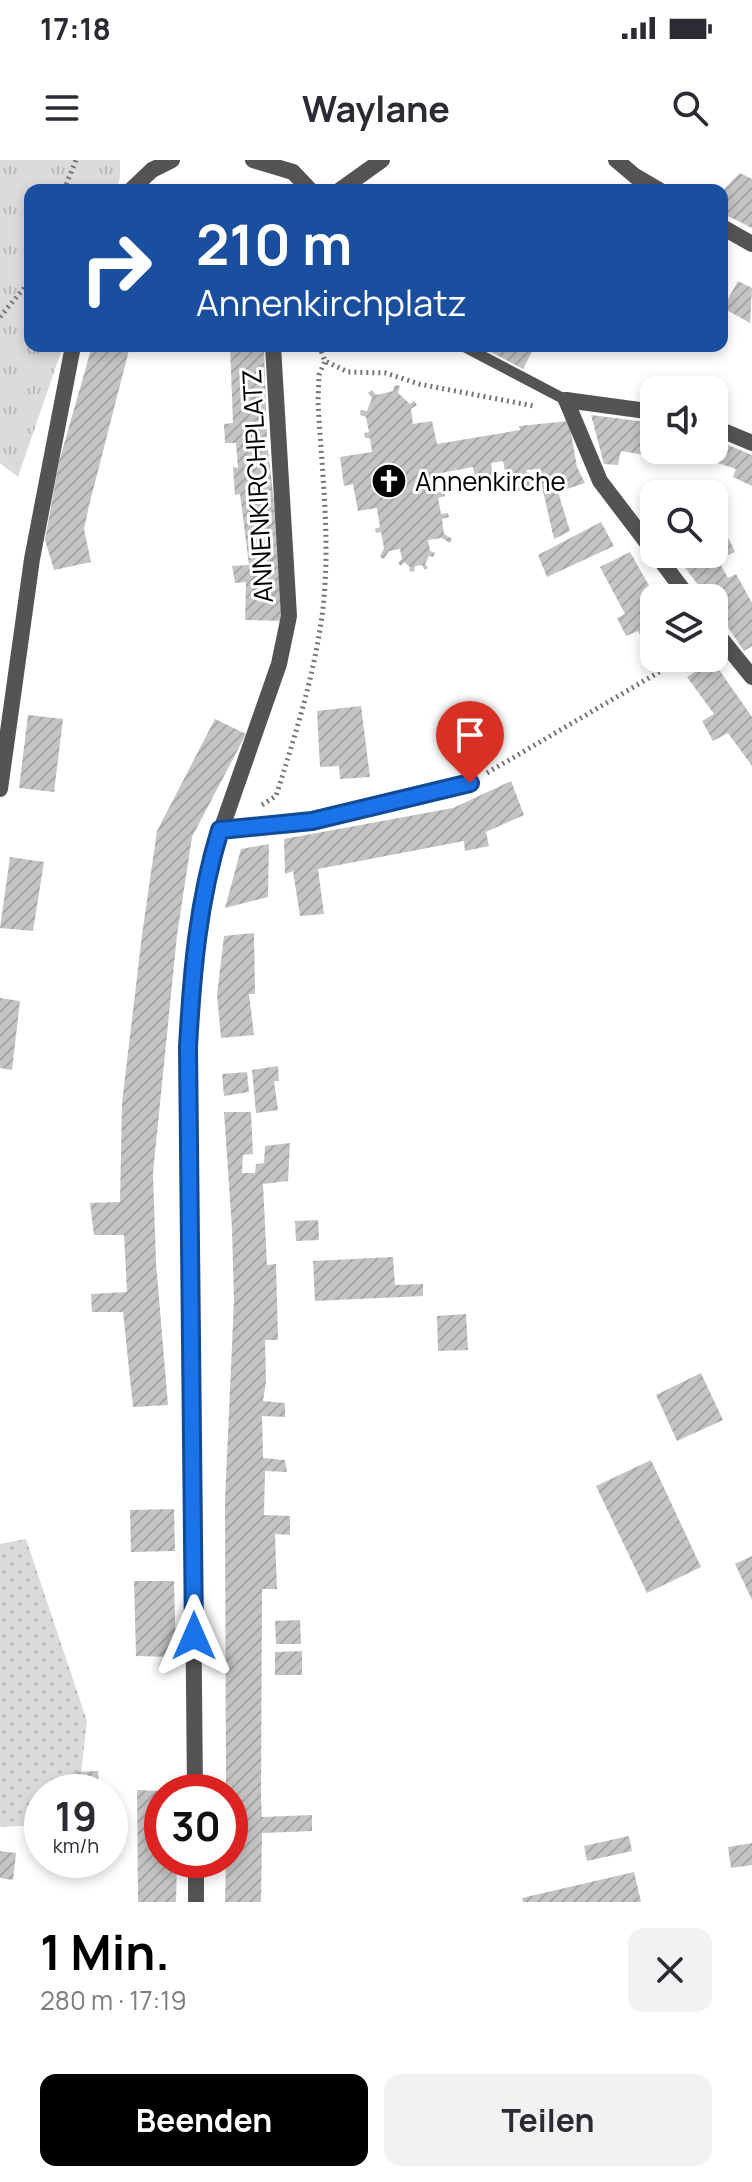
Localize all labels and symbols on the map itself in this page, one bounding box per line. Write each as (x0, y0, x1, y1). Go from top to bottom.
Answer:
street label: ANNENKIRCHPLATZ (233, 368, 281, 604)
church icon: Annenkirche (370, 462, 408, 500)
place label: Annenkirche (415, 463, 566, 499)
pin (436, 701, 504, 783)
position arrow (152, 1594, 236, 1678)
speed limit sign: 30 (144, 1774, 248, 1878)

